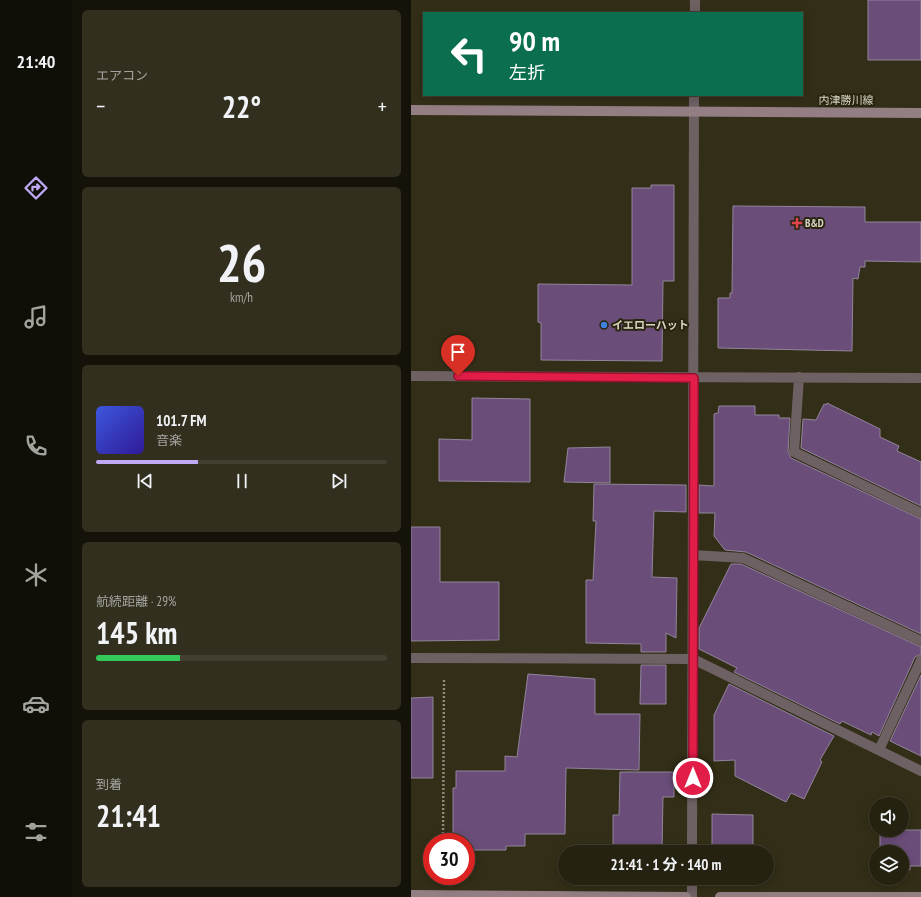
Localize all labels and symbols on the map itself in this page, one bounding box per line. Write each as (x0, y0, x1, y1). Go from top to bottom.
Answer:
street label: 内津勝川線 (819, 93, 874, 107)
place label: B&D (805, 216, 824, 230)
marker: B&D (792, 218, 802, 228)
place label: イエローハット (612, 318, 689, 332)
marker: イエローハット (599, 320, 609, 330)
pin (441, 335, 475, 376)
position arrow (672, 757, 714, 799)
speed limit sign: 30 (423, 833, 475, 885)

